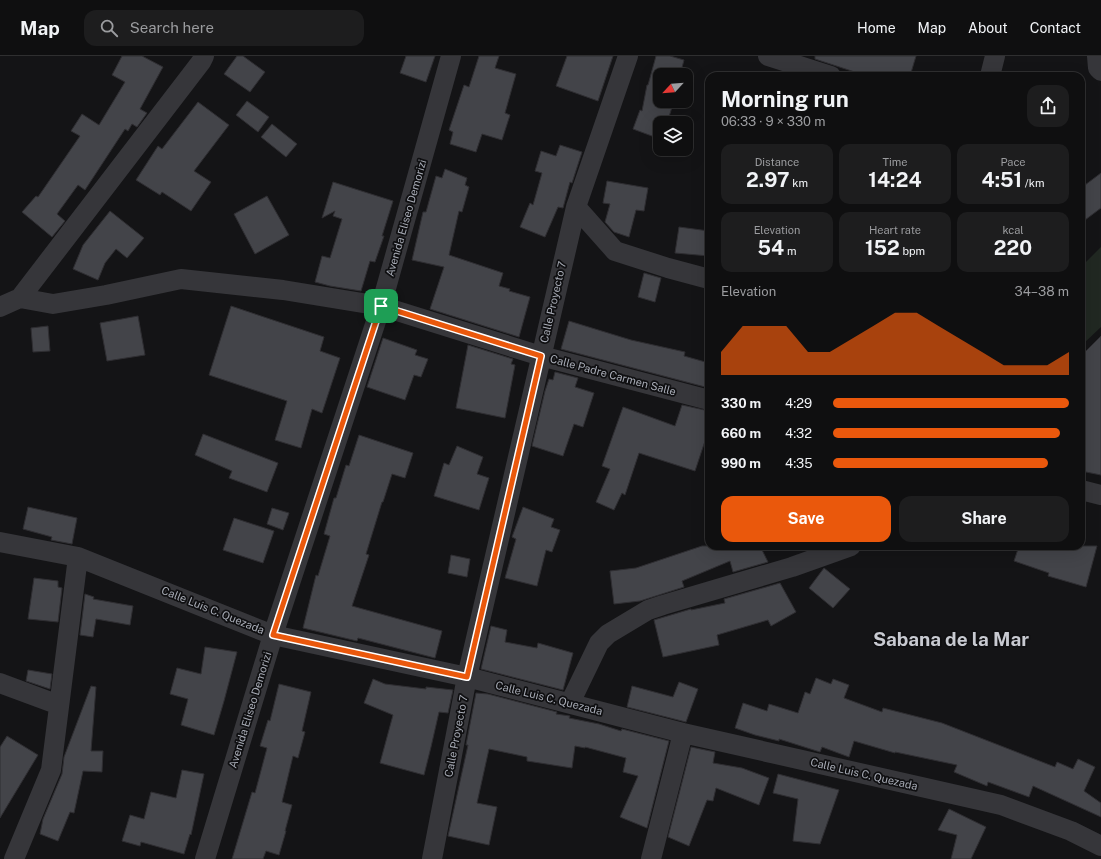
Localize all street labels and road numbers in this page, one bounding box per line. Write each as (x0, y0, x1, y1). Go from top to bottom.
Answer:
street label: Avenida Eliseo Demorizi (384, 158, 428, 278)
street label: Calle Proyecto 7 (538, 260, 568, 344)
street label: Calle Padre Carmen Salle (549, 352, 677, 398)
street label: Calle Luis C. Quezada (160, 584, 266, 636)
street label: Avenida Eliseo Demorizi (227, 650, 273, 770)
street label: Calle Luis C. Quezada (494, 679, 604, 717)
street label: Calle Proyecto 7 (442, 694, 470, 778)
street label: Calle Luis C. Quezada (809, 756, 919, 792)

